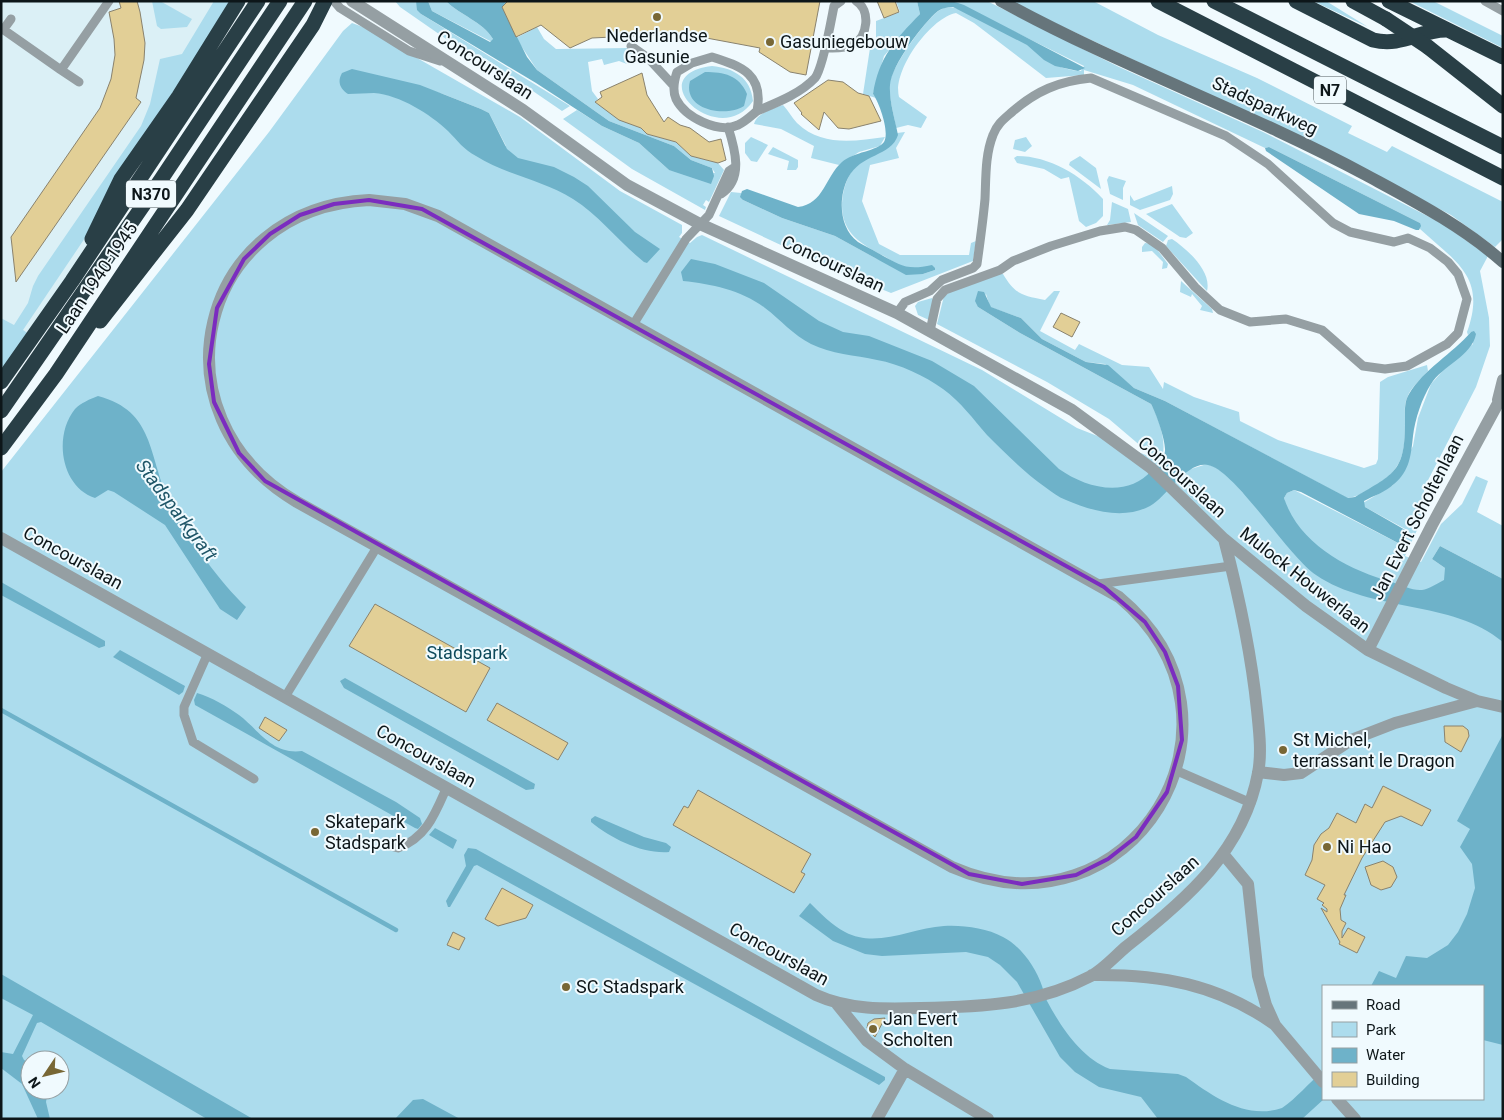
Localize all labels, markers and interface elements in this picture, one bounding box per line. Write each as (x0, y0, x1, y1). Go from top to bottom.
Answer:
marker: Nederlandse Gasunie (651, 11, 663, 23)
place label: Nederlandse Gasunie (606, 25, 708, 67)
street label: Concourslaan (433, 26, 537, 104)
place label: Gasuniegebouw (780, 31, 909, 52)
marker: Gasuniegebouw (764, 36, 776, 48)
street label: Stadsparkweg (1209, 72, 1321, 139)
road number: N7 (1314, 76, 1346, 104)
road number: N370 (126, 180, 176, 208)
street label: Laan 1940-1945 (52, 218, 142, 337)
street label: Concourslaan (779, 231, 888, 296)
street label: Jan Evert Scholtenlaan (1366, 430, 1467, 603)
street label: Concourslaan (1134, 432, 1231, 522)
water label: Stadsparkgraft (131, 455, 223, 566)
street label: Concourslaan (20, 522, 127, 594)
street label: Mulock Houwerlaan (1236, 522, 1375, 637)
park label: Stadspark (427, 642, 508, 663)
street label: Concourslaan (373, 720, 480, 792)
place label: St Michel, terrassant le Dragon (1293, 729, 1455, 771)
marker: St Michel, terrassant le Dragon (1277, 744, 1289, 756)
place label: Skatepark Stadspark (325, 811, 407, 853)
marker: Skatepark Stadspark (309, 826, 321, 838)
place label: Ni Hao (1337, 836, 1392, 857)
marker: Ni Hao (1321, 841, 1333, 853)
street label: Concourslaan (1106, 851, 1203, 941)
street label: Concourslaan (726, 918, 833, 990)
place label: SC Stadspark (576, 976, 685, 997)
marker: SC Stadspark (560, 981, 572, 993)
legend (1322, 985, 1484, 1100)
text: Road (1366, 996, 1400, 1014)
place label: Jan Evert Scholten (883, 1008, 958, 1050)
text: Park (1366, 1021, 1397, 1039)
marker: Jan Evert Scholten (867, 1023, 879, 1035)
text: Water (1366, 1046, 1405, 1064)
north arrow (20, 1050, 70, 1100)
text: Building (1366, 1071, 1420, 1089)
text: N (25, 1074, 44, 1091)

